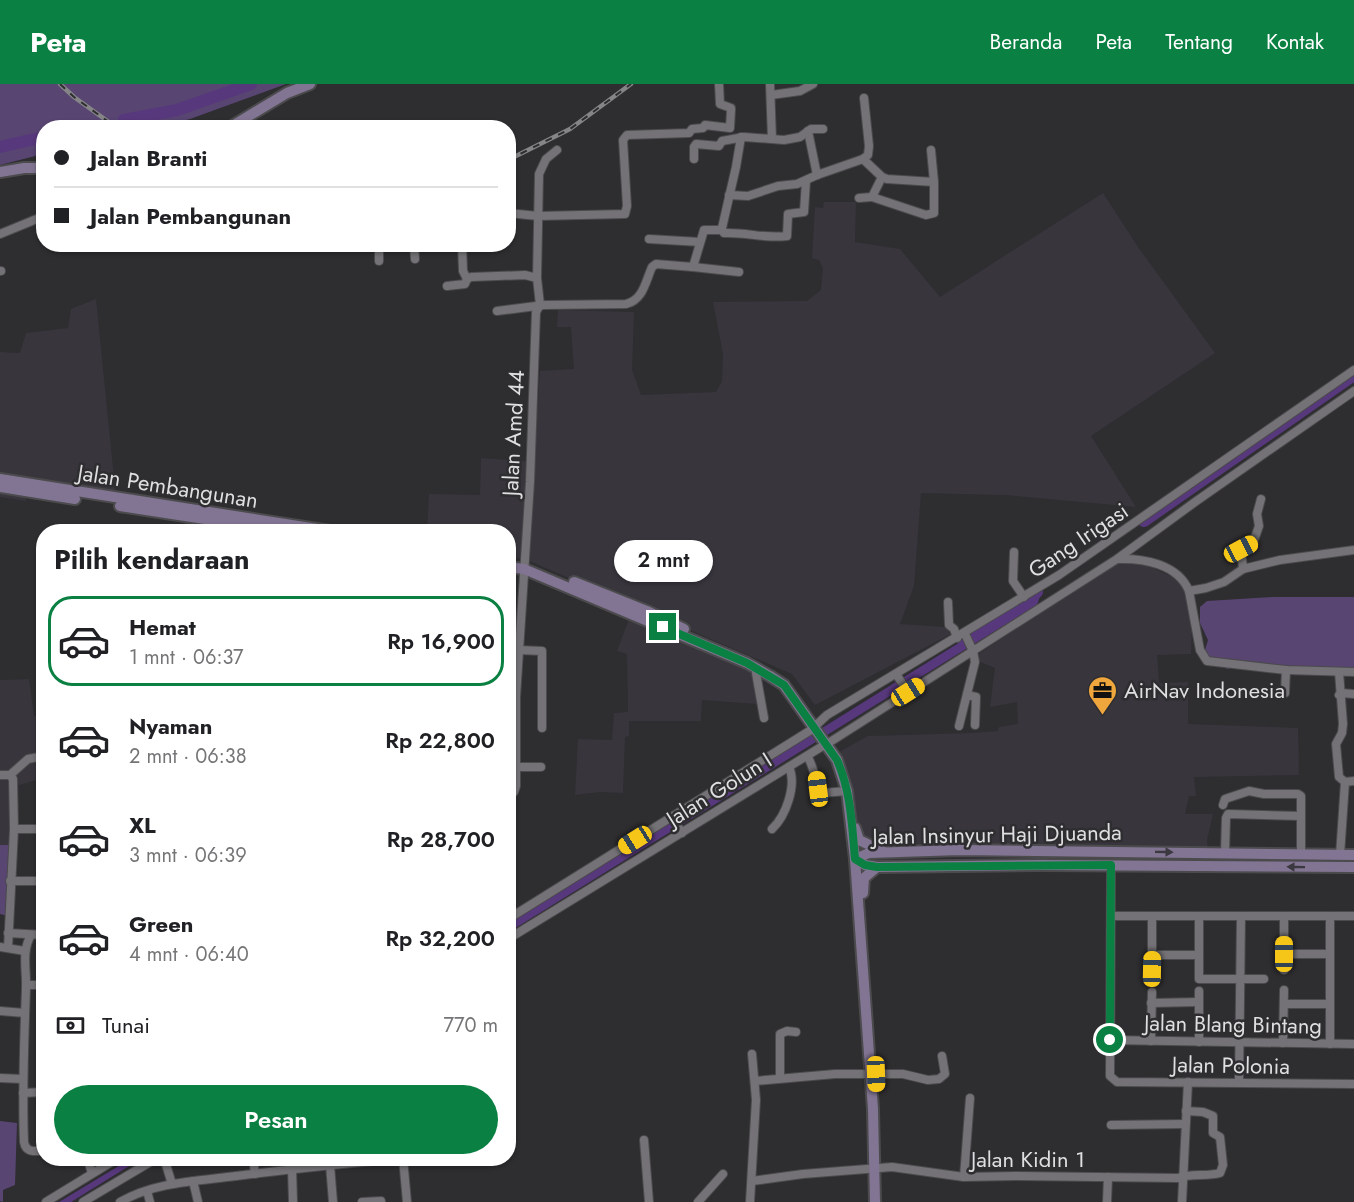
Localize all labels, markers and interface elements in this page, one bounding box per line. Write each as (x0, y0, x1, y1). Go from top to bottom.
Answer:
text: Peta (30, 22, 87, 63)
text: Beranda (989, 27, 1062, 57)
text: Peta (1095, 27, 1132, 57)
text: Tentang (1165, 27, 1233, 57)
text: Kontak (1266, 27, 1324, 57)
text: Jalan Branti (90, 142, 207, 174)
text: Jalan Pembangunan (90, 200, 291, 232)
street label: Jalan Amd 44 (494, 369, 532, 500)
street label: Jalan Pembangunan (73, 455, 260, 516)
street label: Gang Irigasi (1022, 495, 1134, 585)
car (1221, 533, 1261, 565)
text: Pilih kendaraan (54, 540, 250, 579)
callout: 2 mnt (614, 540, 712, 582)
text: 2 mnt (638, 546, 689, 575)
text: Hemat (129, 611, 196, 643)
route end (649, 613, 676, 640)
icon: car (57, 614, 111, 668)
text: Rp 16,900 (387, 625, 495, 657)
text: 1 mnt · 06:37 (129, 643, 244, 672)
office icon: AirNav Indonesia (1087, 674, 1119, 716)
place label: AirNav Indonesia (1124, 674, 1285, 706)
car (888, 675, 928, 709)
text: Nyaman (129, 710, 212, 742)
icon: car (57, 713, 111, 767)
text: Rp 22,800 (385, 724, 495, 756)
text: 2 mnt · 06:38 (129, 742, 247, 771)
street label: Jalan Golun I (658, 744, 778, 836)
car (807, 770, 829, 808)
text: XL (129, 809, 156, 841)
icon: car (57, 812, 111, 866)
street label: Jalan Insinyur Haji Djuanda (869, 816, 1122, 852)
text: Rp 28,700 (387, 823, 495, 855)
car (615, 823, 655, 857)
text: 3 mnt · 06:39 (129, 841, 247, 870)
one-way arrow (1154, 847, 1173, 857)
one-way arrow (1286, 863, 1305, 872)
text: Green (129, 908, 193, 940)
icon: car (57, 911, 111, 965)
text: Rp 32,200 (385, 922, 495, 954)
car (1275, 936, 1293, 972)
text: 4 mnt · 06:40 (129, 940, 249, 969)
car (1143, 951, 1161, 987)
street label: Jalan Blang Bintang (1141, 1006, 1322, 1042)
icon: cash (54, 1009, 87, 1042)
text: Tunai (102, 1009, 150, 1041)
text: 770 m (443, 1011, 498, 1040)
route start (1096, 1026, 1123, 1053)
street label: Jalan Polonia (1169, 1048, 1290, 1082)
car (866, 1056, 886, 1092)
button: Pesan (54, 1085, 498, 1154)
street label: Jalan Kidin 1 (968, 1143, 1085, 1175)

